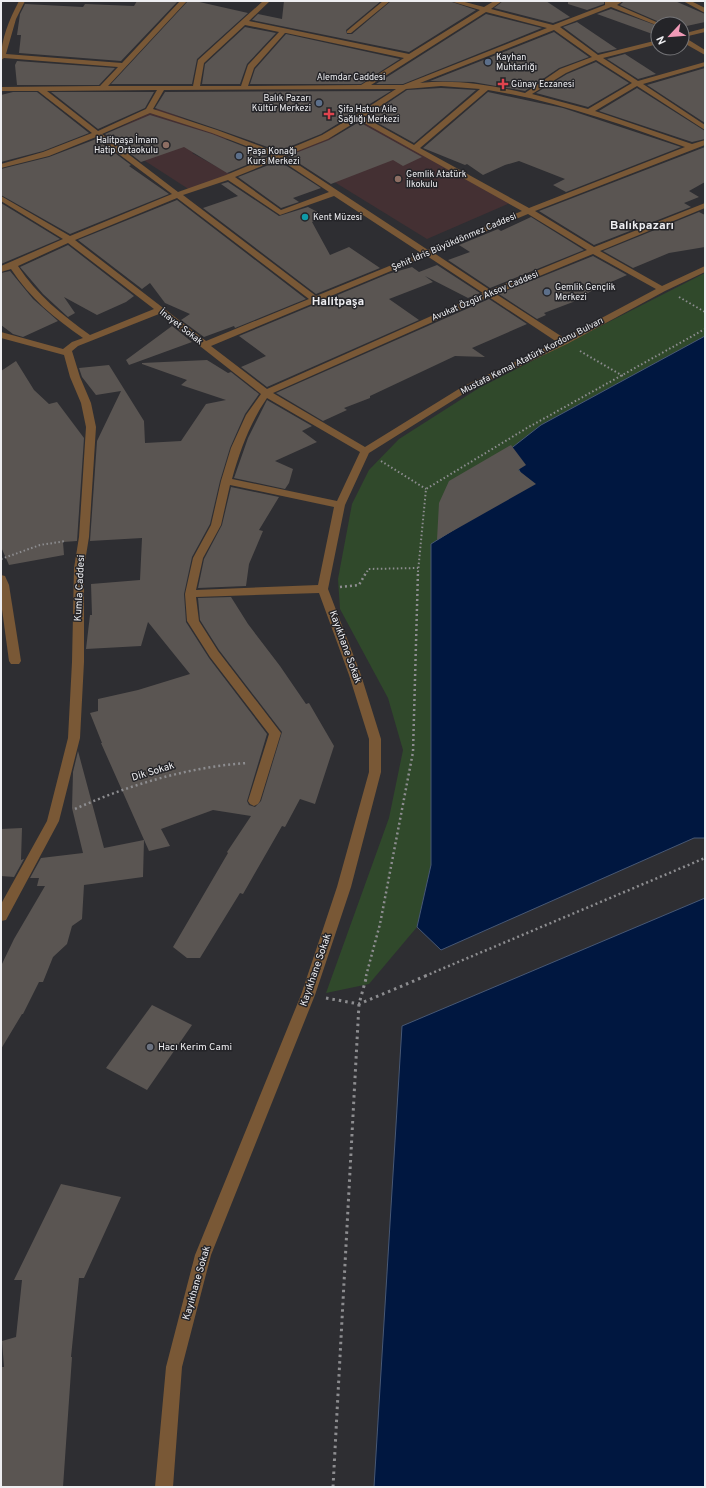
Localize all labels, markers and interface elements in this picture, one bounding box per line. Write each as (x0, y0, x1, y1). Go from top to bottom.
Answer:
north arrow (650, 16, 690, 56)
text: N (654, 33, 670, 47)
place label: Kayhan Muhtarlığı (496, 52, 537, 73)
marker: Kayhan Muhtarlığı (483, 57, 493, 67)
street label: Alemdar Caddesi (317, 72, 385, 83)
marker: Günay Eczanesi (498, 79, 508, 89)
place label: Günay Eczanesi (511, 79, 574, 90)
place label: Balık Pazarı Kültür Merkezi (252, 93, 311, 114)
marker: Balık Pazarı Kültür Merkezi (314, 98, 324, 108)
place label: Şifa Hatun Aile Sağlığı Merkezi (338, 104, 399, 125)
marker: Şifa Hatun Aile Sağlığı Merkezi (323, 108, 335, 120)
place label: Halitpaşa İmam Hatip Ortaokulu (94, 134, 158, 156)
marker: Halitpaşa İmam Hatip Ortaokulu (161, 140, 171, 150)
place label: Paşa Konağı Kurs Merkezi (247, 146, 300, 167)
marker: Paşa Konağı Kurs Merkezi (234, 151, 244, 161)
place label: Gemlik Atatürk İlkokulu (406, 169, 467, 190)
marker: Gemlik Atatürk İlkokulu (393, 174, 403, 184)
street label: Şehit İdris Büyükdönmez Caddesi (390, 210, 518, 273)
marker: Kent Müzesi (300, 212, 310, 222)
place label: Kent Müzesi (313, 212, 362, 223)
district label: Balıkpazarı (610, 218, 674, 234)
street label: Avukat Özgür Aksoy Caddesi (430, 268, 540, 324)
place label: Gemlik Gençlik Merkezi (555, 282, 616, 303)
marker: Gemlik Gençlik Merkezi (542, 287, 552, 297)
district label: Halitpaşa (312, 294, 364, 310)
street label: İnayet Sokak (157, 306, 206, 347)
street label: Mustafa Kemal Atatürk Kordonu Bulvarı (459, 315, 605, 397)
street label: Kumla Caddesi (72, 554, 88, 622)
street label: Kayıkhane Sokak (326, 609, 364, 685)
street label: Dik Sokak (130, 759, 176, 785)
street label: Kayıkhane Sokak (297, 932, 335, 1008)
place label: Hacı Kerim Cami (158, 1041, 232, 1054)
marker: Hacı Kerim Cami (145, 1042, 155, 1052)
street label: Kayıkhane Sokak (180, 1244, 214, 1322)

